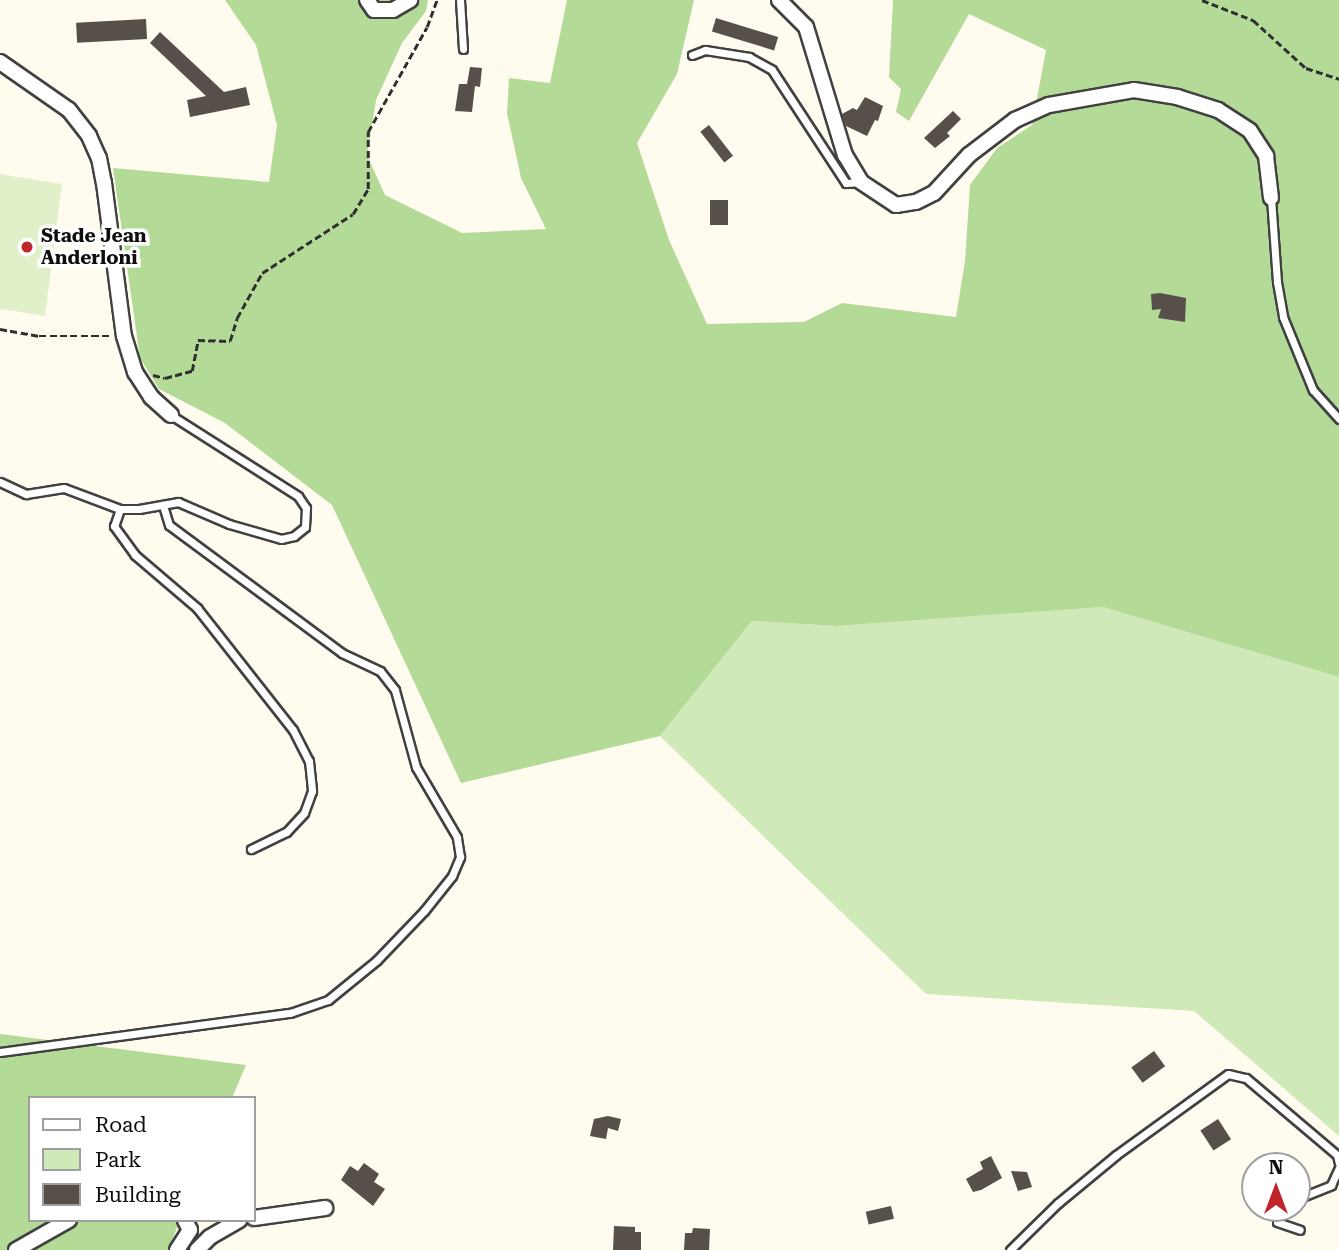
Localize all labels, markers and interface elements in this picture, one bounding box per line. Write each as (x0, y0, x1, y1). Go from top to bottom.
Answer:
place label: Stade Jean Anderloni (41, 225, 147, 269)
marker: Stade Jean Anderloni (19, 239, 35, 255)
legend (28, 1096, 256, 1222)
text: Road (95, 1113, 147, 1137)
text: Park (95, 1148, 141, 1172)
north arrow (1241, 1152, 1311, 1222)
text: N (1269, 1156, 1283, 1179)
text: Building (95, 1183, 181, 1207)

